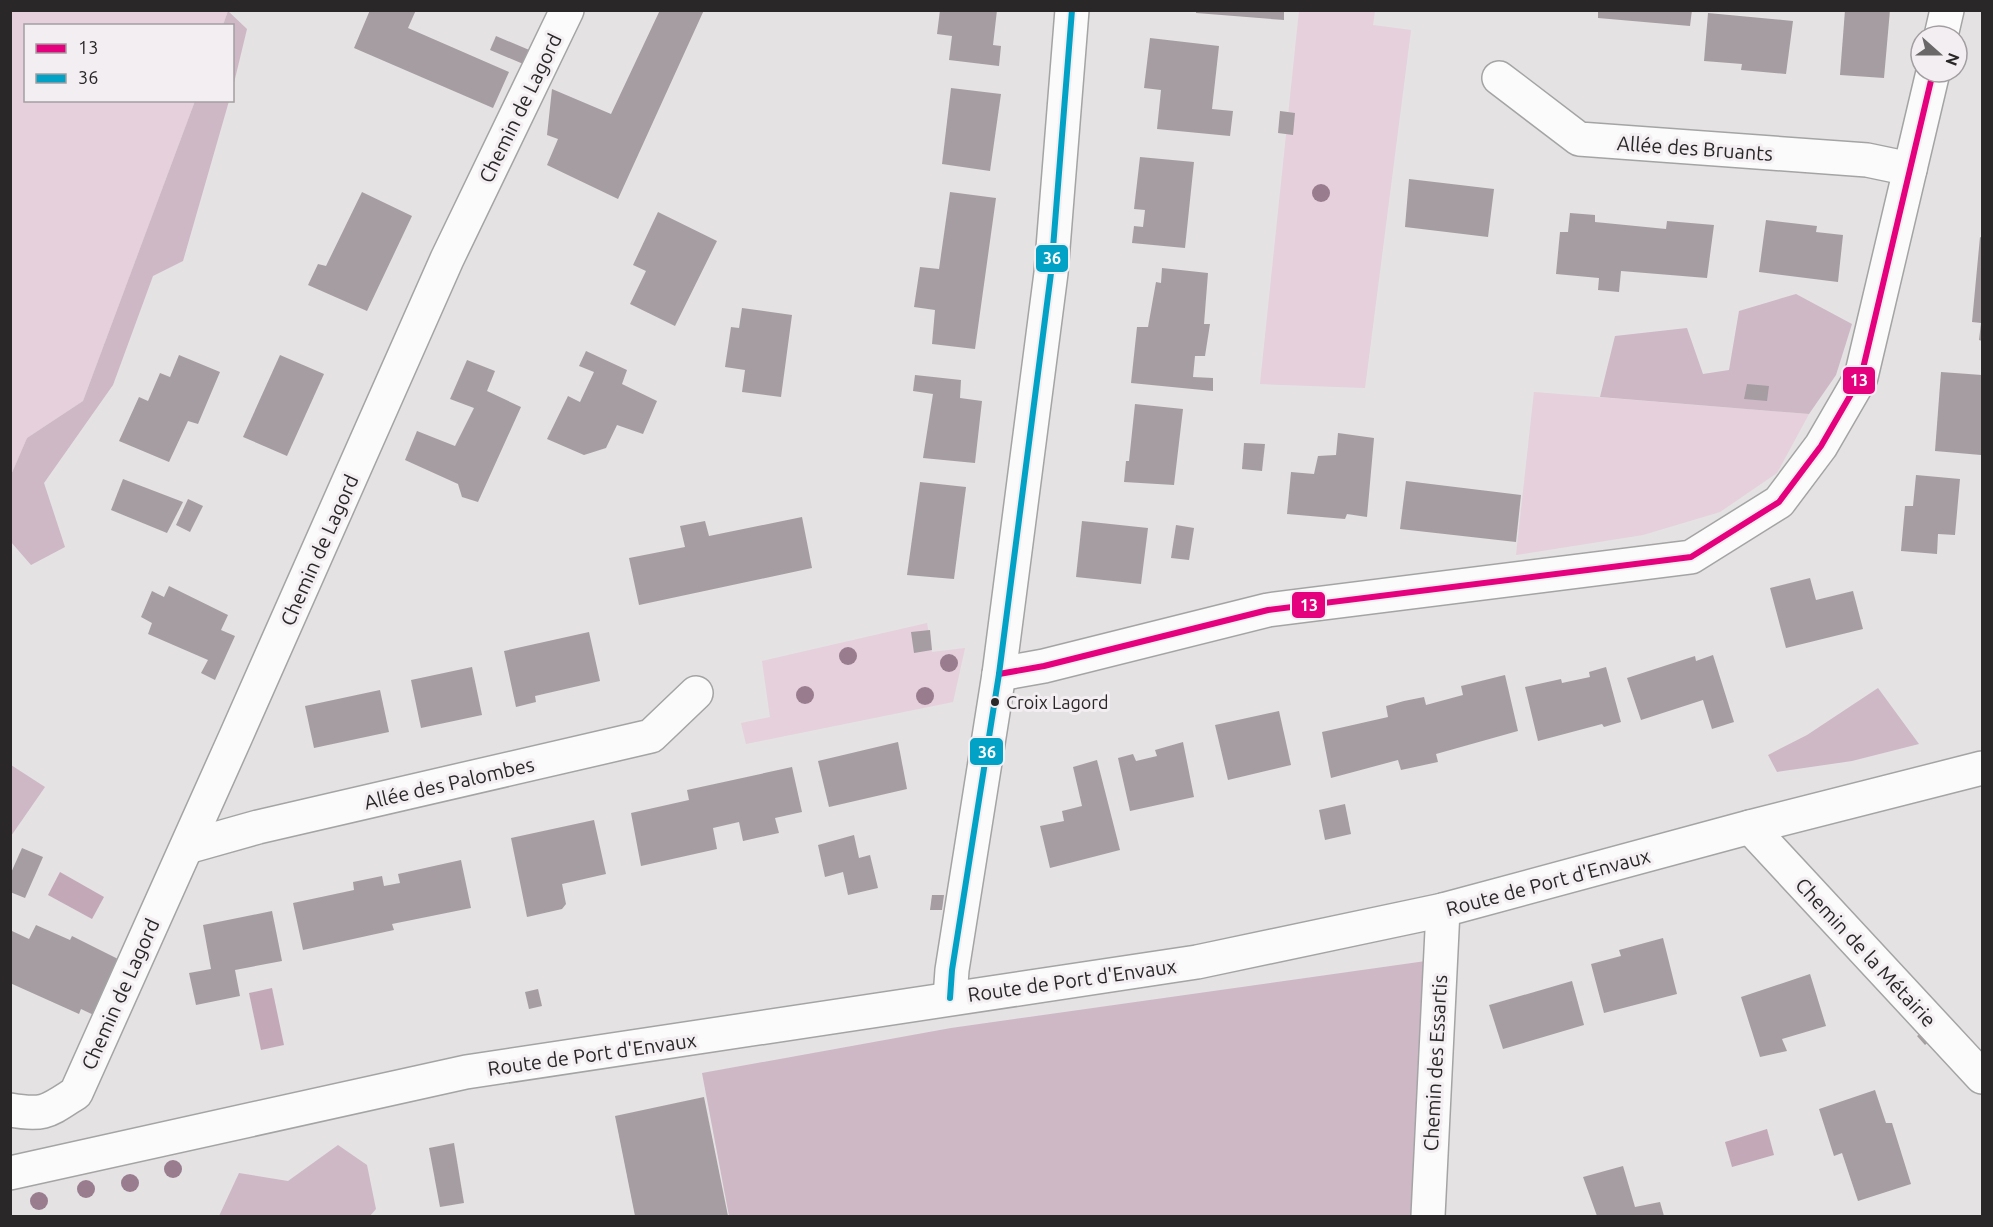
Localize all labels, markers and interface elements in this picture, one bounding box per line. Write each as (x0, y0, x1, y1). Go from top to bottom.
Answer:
legend (24, 24, 234, 102)
north arrow (1909, 24, 1969, 84)
street label: Chemin de Lagord (474, 30, 566, 186)
text: 13 (78, 37, 98, 57)
text: N (1942, 51, 1964, 68)
text: 36 (78, 67, 98, 87)
street label: Allée des Bruants (1616, 131, 1774, 165)
line badge: 36 (1035, 244, 1069, 273)
text: 36 (1043, 249, 1061, 267)
line badge: 13 (1842, 366, 1876, 395)
text: 13 (1850, 371, 1868, 389)
street label: Chemin de Lagord (275, 471, 363, 629)
line badge: 13 (1291, 591, 1326, 619)
text: 13 (1300, 596, 1318, 614)
place label: Croix Lagord (1006, 692, 1109, 712)
marker: Croix Lagord (989, 696, 1001, 708)
line badge: 36 (969, 737, 1004, 766)
text: 36 (978, 743, 996, 761)
street label: Allée des Palombes (362, 752, 536, 814)
street label: Route de Port d'Envaux (1443, 844, 1653, 920)
street label: Chemin de la Métairie (1791, 873, 1941, 1031)
street label: Chemin de Lagord (76, 915, 164, 1073)
street label: Route de Port d'Envaux (966, 954, 1178, 1006)
street label: Chemin des Essartis (1419, 974, 1451, 1152)
street label: Route de Port d'Envaux (486, 1028, 698, 1080)

